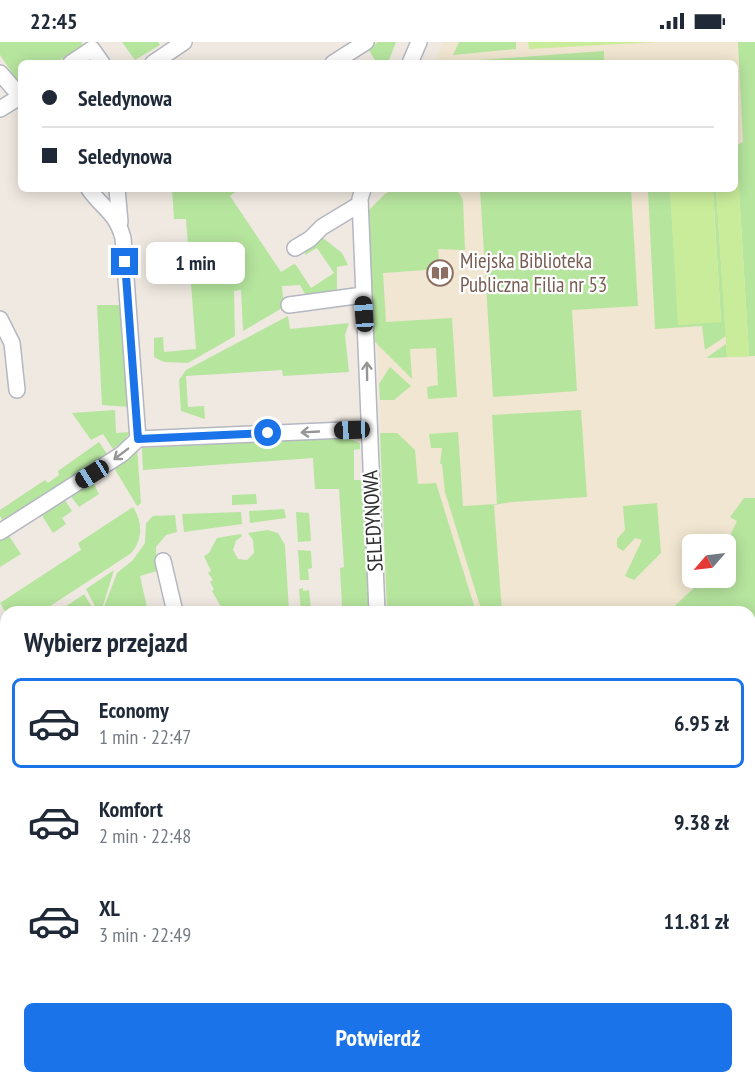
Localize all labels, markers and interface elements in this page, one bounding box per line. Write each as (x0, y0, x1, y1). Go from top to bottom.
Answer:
text: 22:45 (30, 7, 78, 35)
text: Seledynowa (78, 84, 172, 112)
text: Seledynowa (78, 142, 172, 170)
callout: 1 min (146, 241, 245, 283)
place label: Miejska Biblioteka Publiczna Filia nr 53 (460, 247, 607, 298)
route end (111, 248, 138, 275)
text: 1 min (175, 250, 216, 276)
library icon: Miejska Biblioteka Publiczna Filia nr 53 (425, 258, 455, 288)
car (354, 295, 374, 333)
one-way arrow (361, 361, 372, 381)
route start (254, 419, 281, 446)
car (334, 420, 370, 440)
one-way arrow (300, 426, 320, 437)
one-way arrow (113, 448, 129, 460)
car (72, 457, 112, 491)
street label: SELEDYNOWA (356, 470, 389, 572)
north arrow (682, 534, 736, 588)
map controls (682, 534, 736, 588)
text: Wybierz przejazd (24, 625, 188, 659)
icon: car (27, 696, 81, 750)
text: Economy (99, 696, 169, 724)
text: 6.95 zł (674, 709, 729, 737)
text: 1 min · 22:47 (99, 724, 191, 750)
icon: car (27, 795, 81, 849)
text: Komfort (99, 795, 163, 823)
text: 9.38 zł (674, 808, 729, 836)
text: 2 min · 22:48 (99, 823, 191, 849)
icon: car (27, 894, 81, 948)
text: XL (99, 894, 120, 922)
text: 11.81 zł (664, 907, 729, 935)
text: 3 min · 22:49 (99, 922, 191, 948)
button: Potwierdź (24, 1003, 732, 1072)

